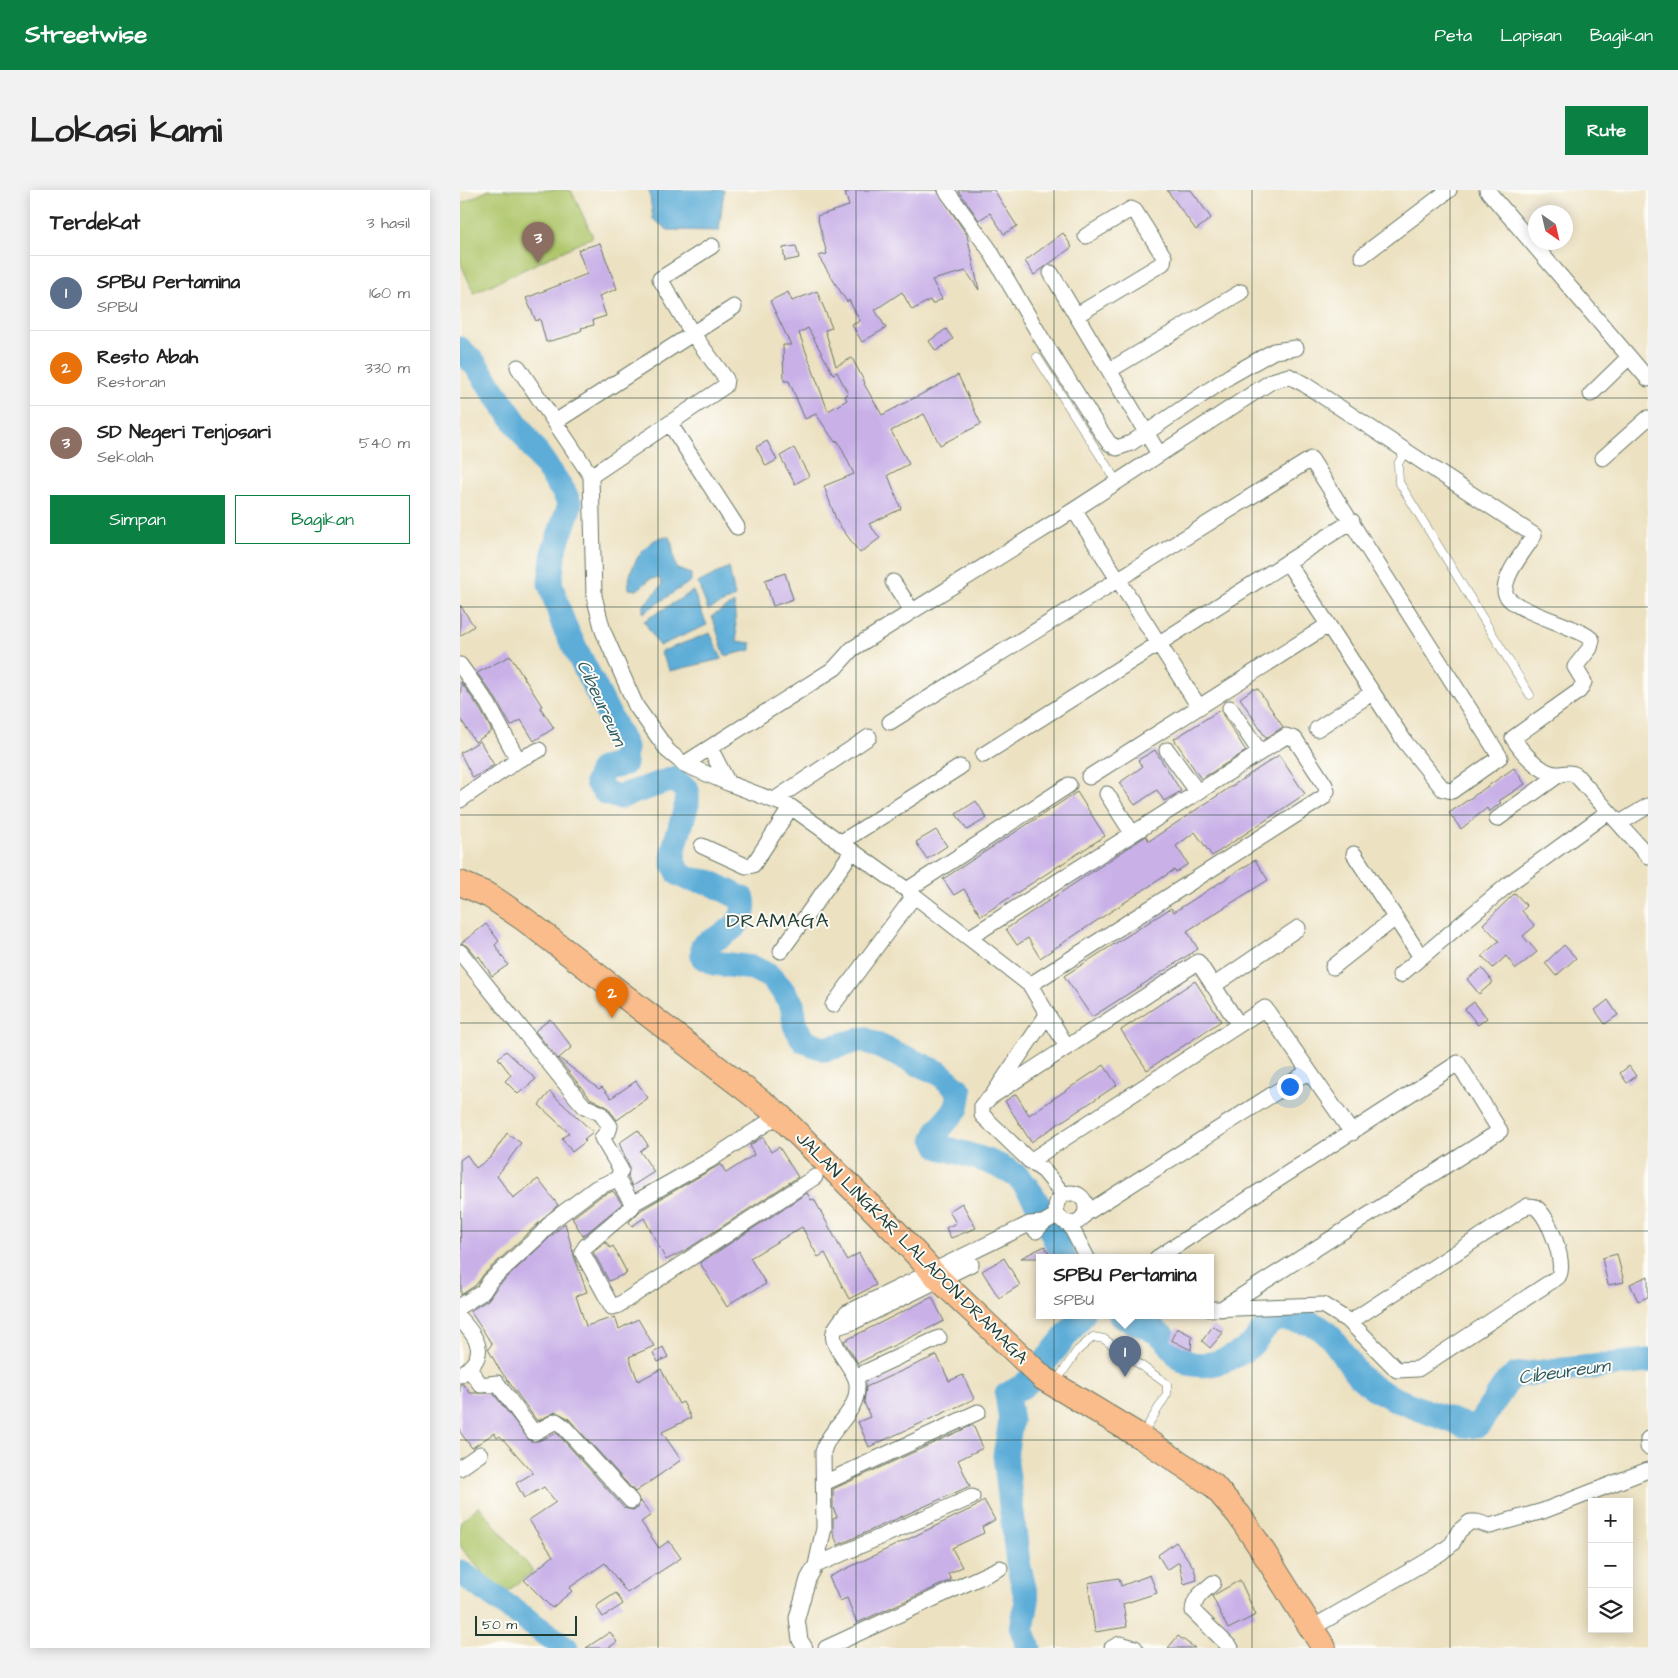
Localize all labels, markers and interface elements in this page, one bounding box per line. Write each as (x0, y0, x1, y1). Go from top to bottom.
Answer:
text: Streetwise (25, 18, 147, 52)
text: Peta (1435, 23, 1472, 48)
text: Lapisan (1500, 23, 1562, 48)
text: Bagikan (1590, 23, 1653, 48)
text: Lokasi kami (30, 106, 222, 155)
button: Rute (1565, 106, 1648, 155)
north arrow (1528, 205, 1573, 250)
text: Terdekat (50, 208, 140, 237)
text: 3 hasil (366, 212, 410, 234)
pin: 3 (522, 222, 554, 263)
text: SPBU Pertamina (97, 269, 240, 296)
text: 1 (65, 282, 67, 304)
text: 160 m (369, 282, 410, 304)
text: SPBU (97, 296, 138, 318)
text: Resto Abah (97, 344, 198, 371)
text: 2 (61, 357, 71, 379)
text: 330 m (365, 357, 410, 379)
text: Restoran (97, 371, 166, 393)
text: SD Negeri Tenjosari (97, 419, 271, 446)
text: 3 (62, 432, 70, 454)
text: 540 m (359, 432, 410, 454)
text: Sekolah (97, 446, 153, 468)
button: Simpan (50, 495, 225, 544)
button: Bagikan (235, 495, 410, 544)
water label: Cibeureum (569, 656, 634, 752)
district label: DRAMAGA (726, 907, 830, 935)
pin: 2 (596, 977, 628, 1018)
your location (1277, 1074, 1303, 1100)
street label: JALAN LINGKAR LALADON-DRAMAGA (790, 1126, 1034, 1370)
popup (1036, 1254, 1214, 1319)
text: SPBU Pertamina (1053, 1262, 1197, 1289)
text: SPBU (1053, 1289, 1094, 1311)
pin: 1 (1109, 1336, 1141, 1377)
water label: Cibeureum (1517, 1352, 1614, 1392)
map controls (1588, 1498, 1633, 1633)
button: + (1588, 1498, 1633, 1543)
button: − (1588, 1543, 1633, 1588)
button: layers (1588, 1588, 1633, 1633)
scale bar (475, 1613, 578, 1636)
text: 50 m (482, 1615, 517, 1635)

